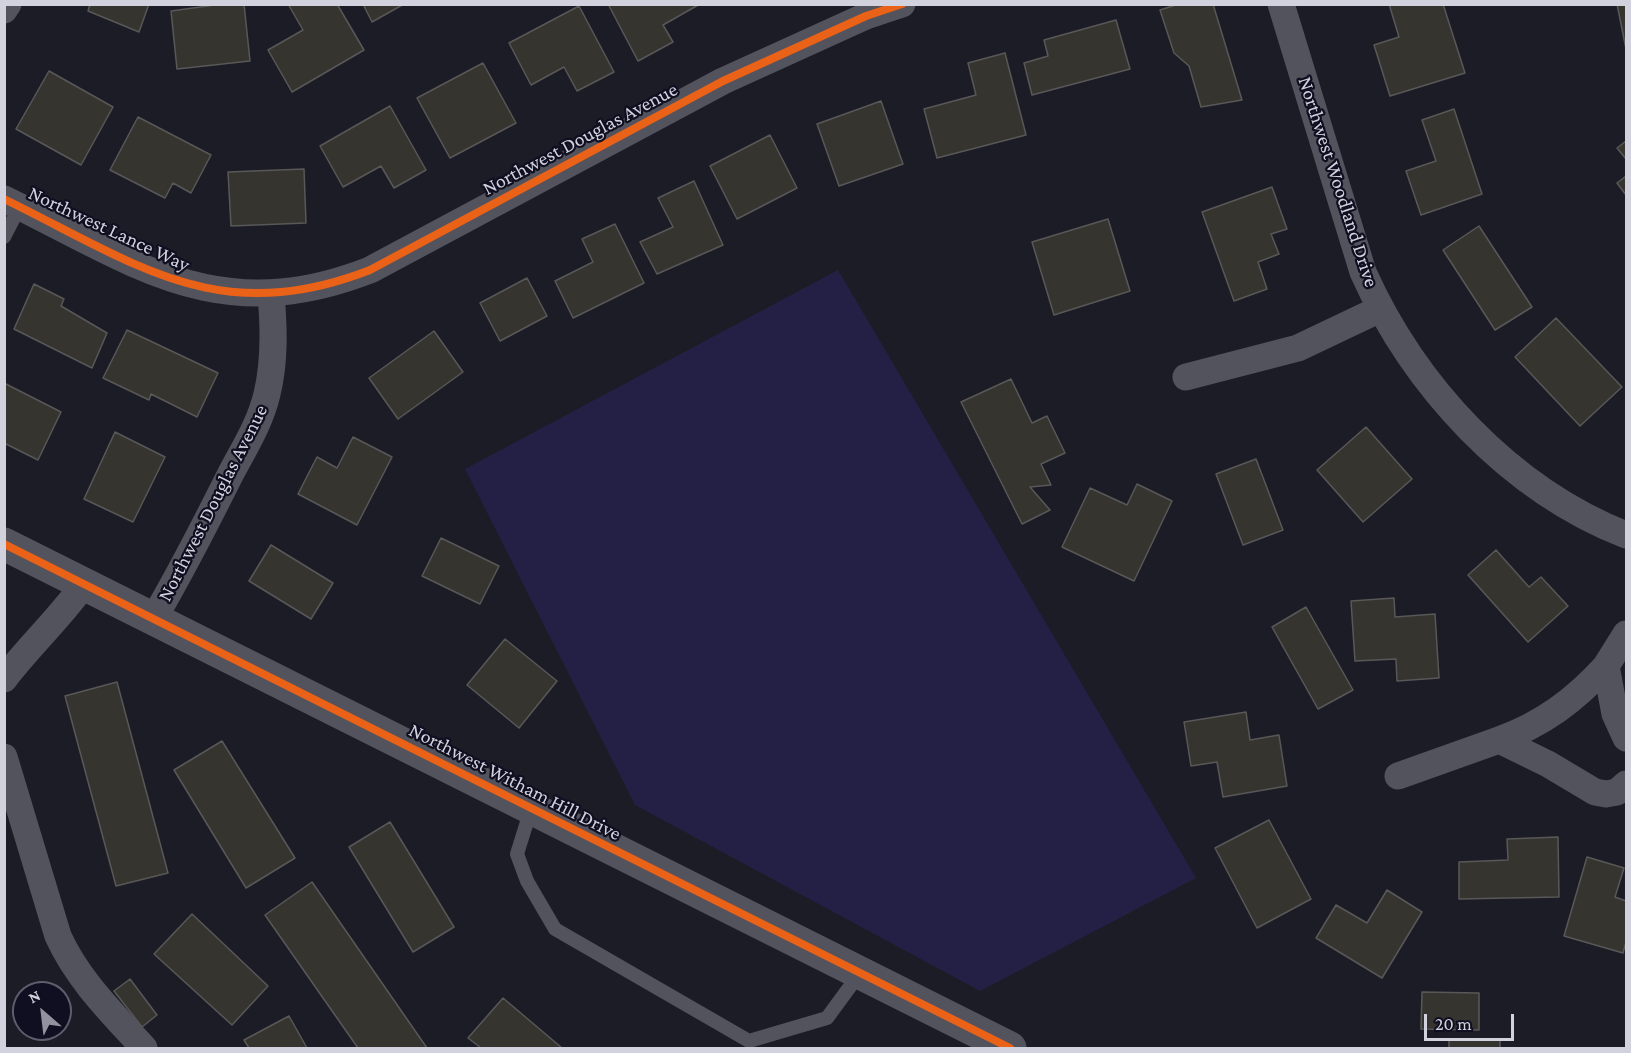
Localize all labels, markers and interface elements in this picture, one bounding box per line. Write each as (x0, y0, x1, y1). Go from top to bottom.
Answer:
street label: Northwest Woodland Drive (1293, 74, 1383, 290)
street label: Northwest Douglas Avenue (478, 77, 682, 201)
street label: Northwest Lance Way (24, 181, 194, 277)
street label: Northwest Douglas Avenue (153, 401, 273, 605)
street label: Northwest Witham Hill Drive (405, 718, 625, 846)
north arrow (12, 981, 72, 1041)
text: N (25, 986, 43, 1006)
scale bar (1427, 1002, 1517, 1040)
text: 20 m (1435, 1014, 1472, 1034)

